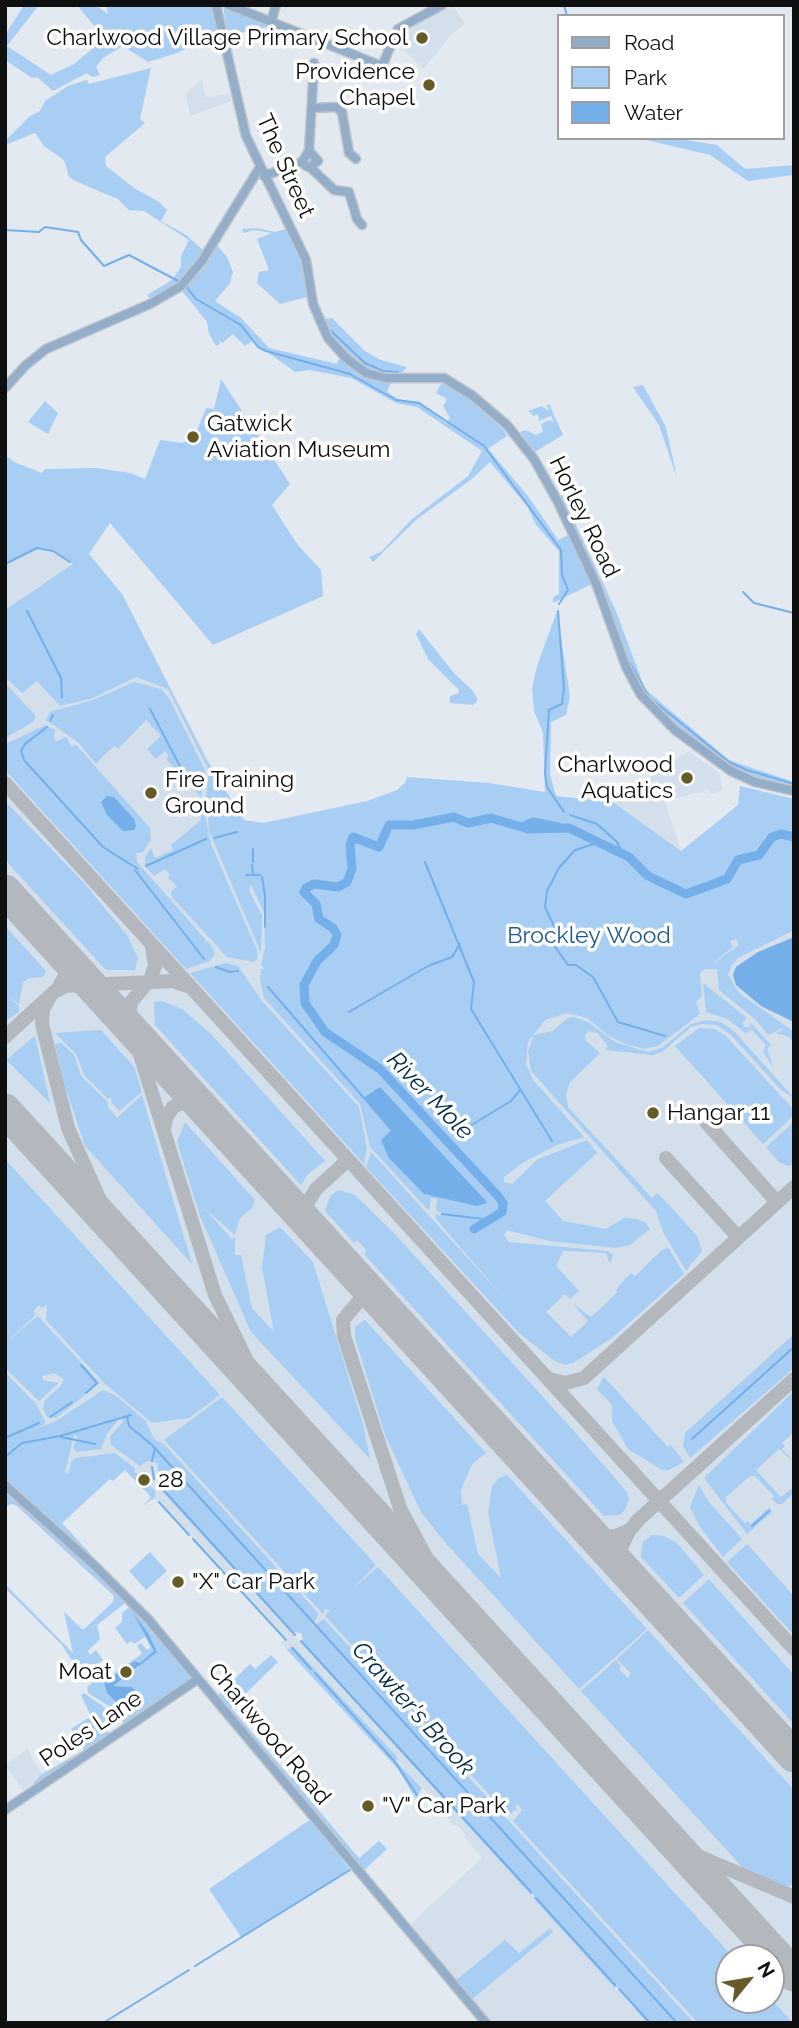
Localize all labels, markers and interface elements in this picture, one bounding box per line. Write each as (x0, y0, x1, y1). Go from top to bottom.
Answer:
legend (558, 14, 785, 140)
place label: Charlwood Village Primary School (46, 24, 408, 52)
marker: Charlwood Village Primary School (414, 30, 430, 46)
text: Road (624, 30, 674, 55)
place label: Providence Chapel (295, 58, 415, 112)
text: Park (624, 65, 667, 90)
marker: Providence Chapel (421, 77, 437, 93)
text: Water (624, 100, 683, 125)
street label: The Street (250, 110, 320, 222)
place label: Gatwick Aviation Museum (207, 410, 390, 464)
marker: Gatwick Aviation Museum (185, 429, 201, 445)
street label: Horley Road (543, 452, 625, 582)
place label: Charlwood Aquatics (557, 751, 673, 805)
place label: Fire Training Ground (165, 766, 294, 820)
marker: Charlwood Aquatics (679, 770, 695, 786)
marker: Fire Training Ground (143, 785, 159, 801)
park label: Brockley Wood (507, 922, 671, 950)
water label: River Mole (381, 1046, 479, 1146)
place label: Hangar 11 (667, 1099, 770, 1127)
marker: Hangar 11 (645, 1105, 661, 1121)
place label: 28 (158, 1466, 184, 1494)
marker: 28 (136, 1472, 152, 1488)
place label: "X" Car Park (192, 1568, 315, 1596)
marker: "X" Car Park (170, 1574, 186, 1590)
water label: Crawter's Brook (345, 1636, 481, 1782)
street label: Charlwood Road (202, 1657, 336, 1811)
place label: Moat (58, 1658, 112, 1686)
marker: Moat (118, 1664, 134, 1680)
street label: Poles Lane (35, 1685, 147, 1773)
place label: "V" Car Park (382, 1792, 506, 1820)
marker: "V" Car Park (360, 1798, 376, 1814)
north arrow (715, 1944, 785, 2014)
text: N (753, 1958, 780, 1981)

